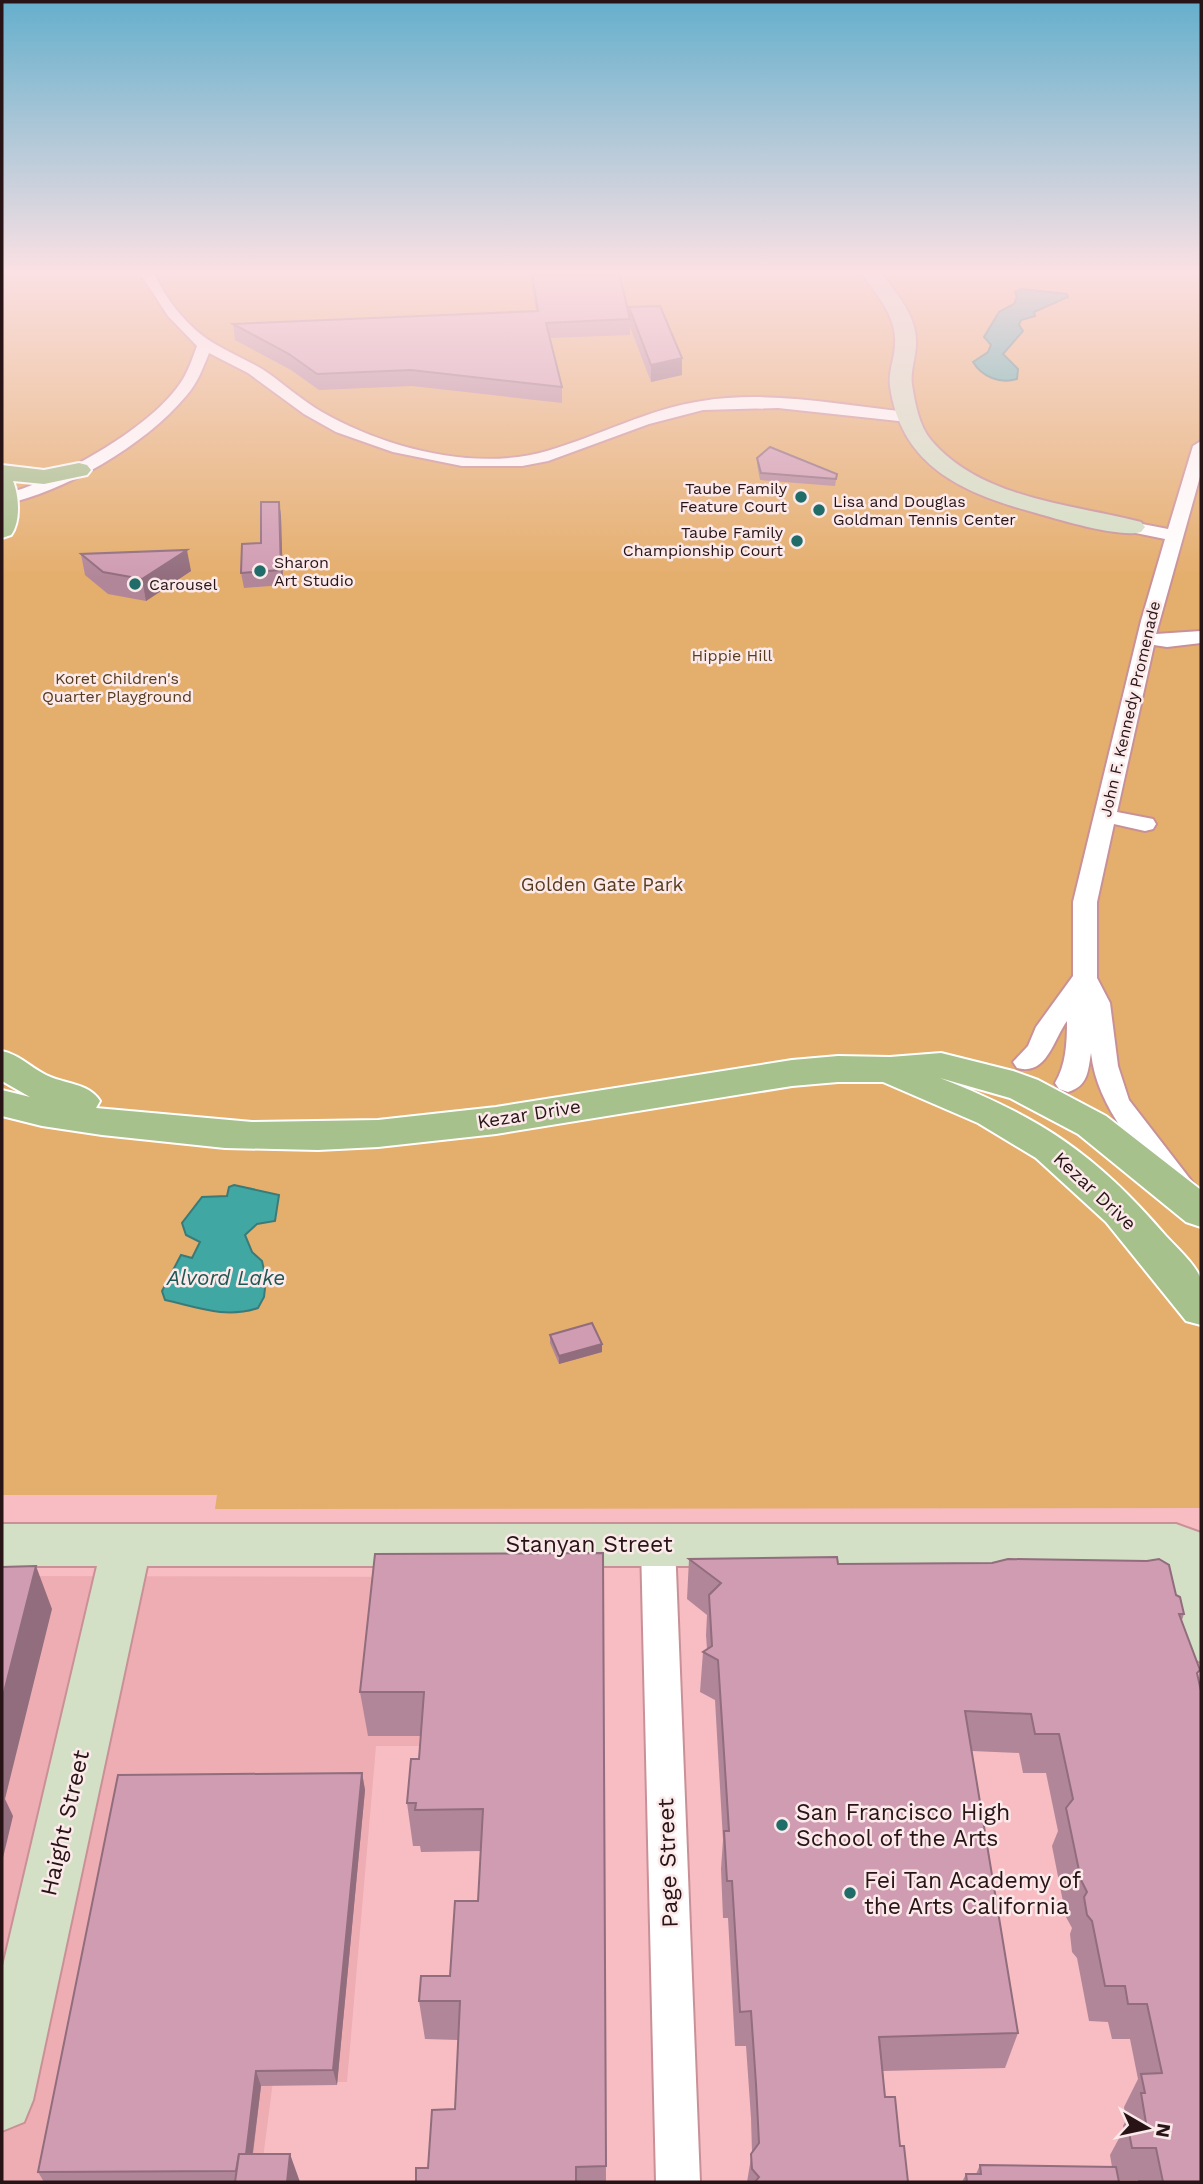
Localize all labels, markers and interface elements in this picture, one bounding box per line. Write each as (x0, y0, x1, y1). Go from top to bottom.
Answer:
place label: Taube Family Feature Court (679, 479, 788, 516)
marker: Taube Family Feature Court (793, 489, 809, 505)
place label: Lisa and Douglas Goldman Tennis Center (833, 492, 1016, 529)
marker: Lisa and Douglas Goldman Tennis Center (811, 502, 827, 518)
place label: Taube Family Championship Court (623, 523, 784, 560)
marker: Taube Family Championship Court (789, 533, 805, 549)
place label: Sharon Art Studio (274, 553, 354, 590)
marker: Sharon Art Studio (252, 563, 268, 579)
place label: Carousel (149, 575, 217, 594)
marker: Carousel (127, 576, 143, 592)
street label: John F. Kennedy Promenade (1096, 599, 1164, 819)
park label: Hippie Hill (692, 646, 772, 665)
park label: Koret Children's Quarter Playground (42, 669, 192, 706)
park label: Golden Gate Park (521, 873, 683, 896)
street label: Kezar Drive (476, 1094, 582, 1134)
street label: Kezar Drive (1049, 1147, 1141, 1235)
water label: Alvord Lake (166, 1265, 285, 1290)
street label: Stanyan Street (505, 1531, 673, 1558)
street label: Haight Street (35, 1747, 95, 1899)
street label: Page Street (652, 1797, 684, 1928)
place label: San Francisco High School of the Arts (796, 1799, 1010, 1852)
marker: San Francisco High School of the Arts (774, 1817, 790, 1833)
place label: Fei Tan Academy of the Arts California (864, 1867, 1081, 1920)
marker: Fei Tan Academy of the Arts California (842, 1885, 858, 1901)
north arrow (1112, 2093, 1182, 2163)
text: N (1151, 2122, 1176, 2139)

